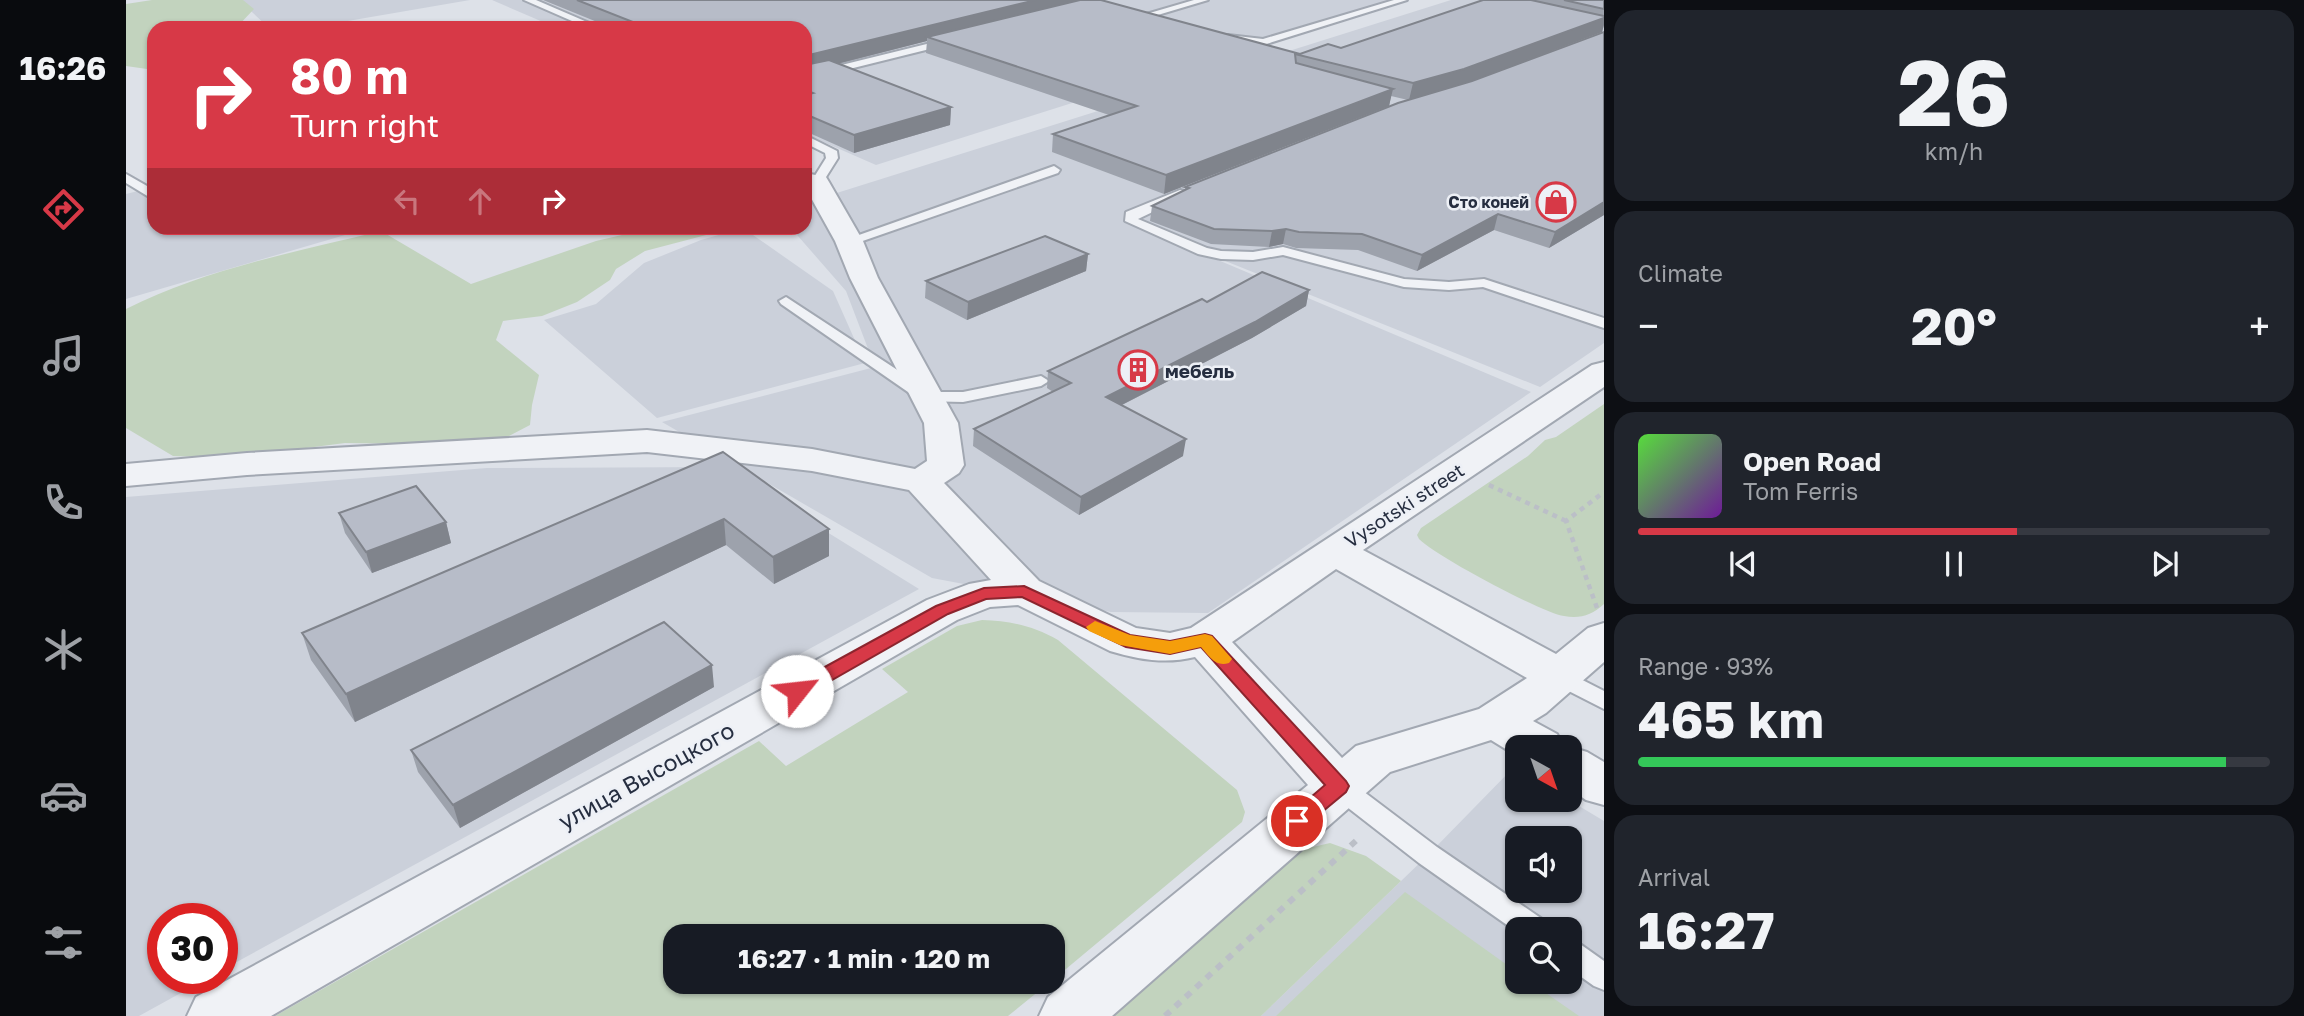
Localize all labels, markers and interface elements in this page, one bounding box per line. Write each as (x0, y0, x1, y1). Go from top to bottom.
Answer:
text: 26 (1897, 37, 2011, 146)
text: 80 m (290, 46, 408, 105)
text: 16:26 (20, 49, 106, 87)
icon: right (175, 49, 266, 140)
text: Turn right (290, 106, 439, 144)
text: km/h (1925, 137, 1983, 165)
shop icon: Сто коней (1535, 181, 1577, 223)
icon: left (388, 182, 426, 220)
icon: ahead (461, 182, 499, 220)
icon: right (534, 182, 572, 220)
icon: directions (39, 185, 88, 234)
place label: Сто коней (1448, 192, 1529, 212)
text: Climate (1638, 259, 1723, 287)
text: 20° (1911, 294, 1997, 356)
text: − (1638, 303, 1659, 348)
text: + (2249, 303, 2270, 348)
icon: music (39, 331, 88, 380)
building icon: мебель (1117, 349, 1159, 391)
place label: мебель (1165, 359, 1235, 382)
text: Open Road (1743, 446, 1881, 477)
street label: Vysotski street (1340, 458, 1468, 552)
text: Tom Ferris (1743, 477, 1858, 505)
icon: phone (39, 478, 88, 527)
icon: previous (1724, 545, 1762, 583)
icon: pause (1935, 545, 1973, 583)
icon: next (2146, 545, 2184, 583)
icon: climate (39, 625, 88, 674)
text: Range · 93% (1638, 652, 1773, 680)
position arrow (760, 654, 834, 728)
text: 465 km (1638, 687, 1824, 749)
street label: улица Высоцкого (553, 715, 739, 835)
north arrow (1505, 735, 1582, 812)
map controls (1505, 735, 1582, 994)
icon: car (39, 771, 88, 820)
pin (1267, 791, 1327, 851)
icon: arrive (1278, 802, 1316, 840)
button: sound (1505, 826, 1582, 903)
text: Arrival (1638, 863, 1710, 891)
text: 16:27 (1638, 898, 1775, 960)
speed limit sign: 30 (147, 903, 238, 994)
button: search (1505, 917, 1582, 994)
icon: filters (39, 918, 88, 967)
text: 16:27 · 1 min · 120 m (738, 943, 990, 974)

